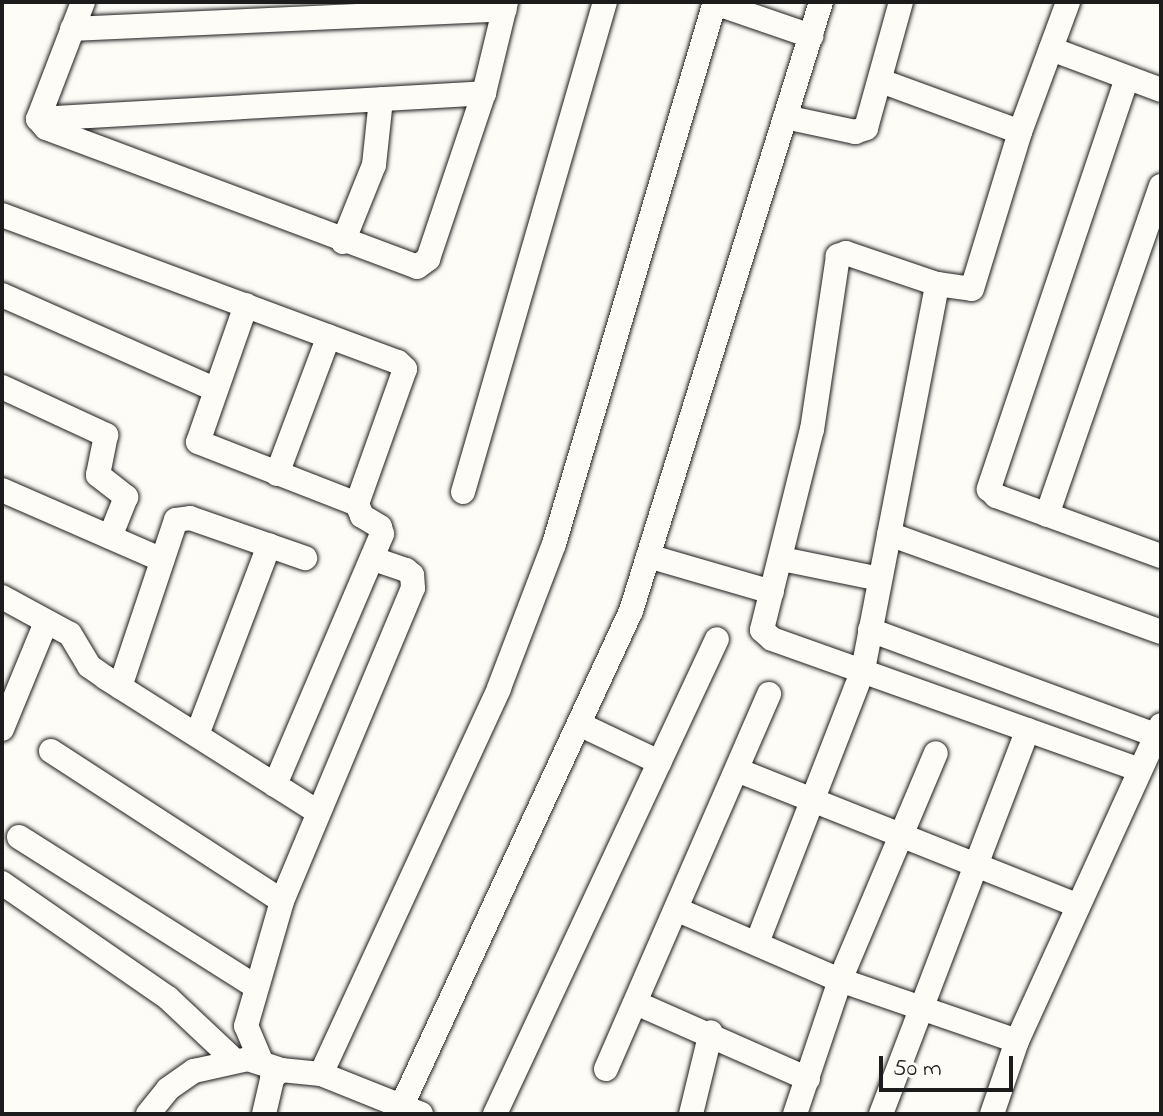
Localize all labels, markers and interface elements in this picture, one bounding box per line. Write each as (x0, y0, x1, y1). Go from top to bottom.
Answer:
scale bar (883, 1040, 1017, 1090)
text: 50 m (893, 1052, 942, 1087)

